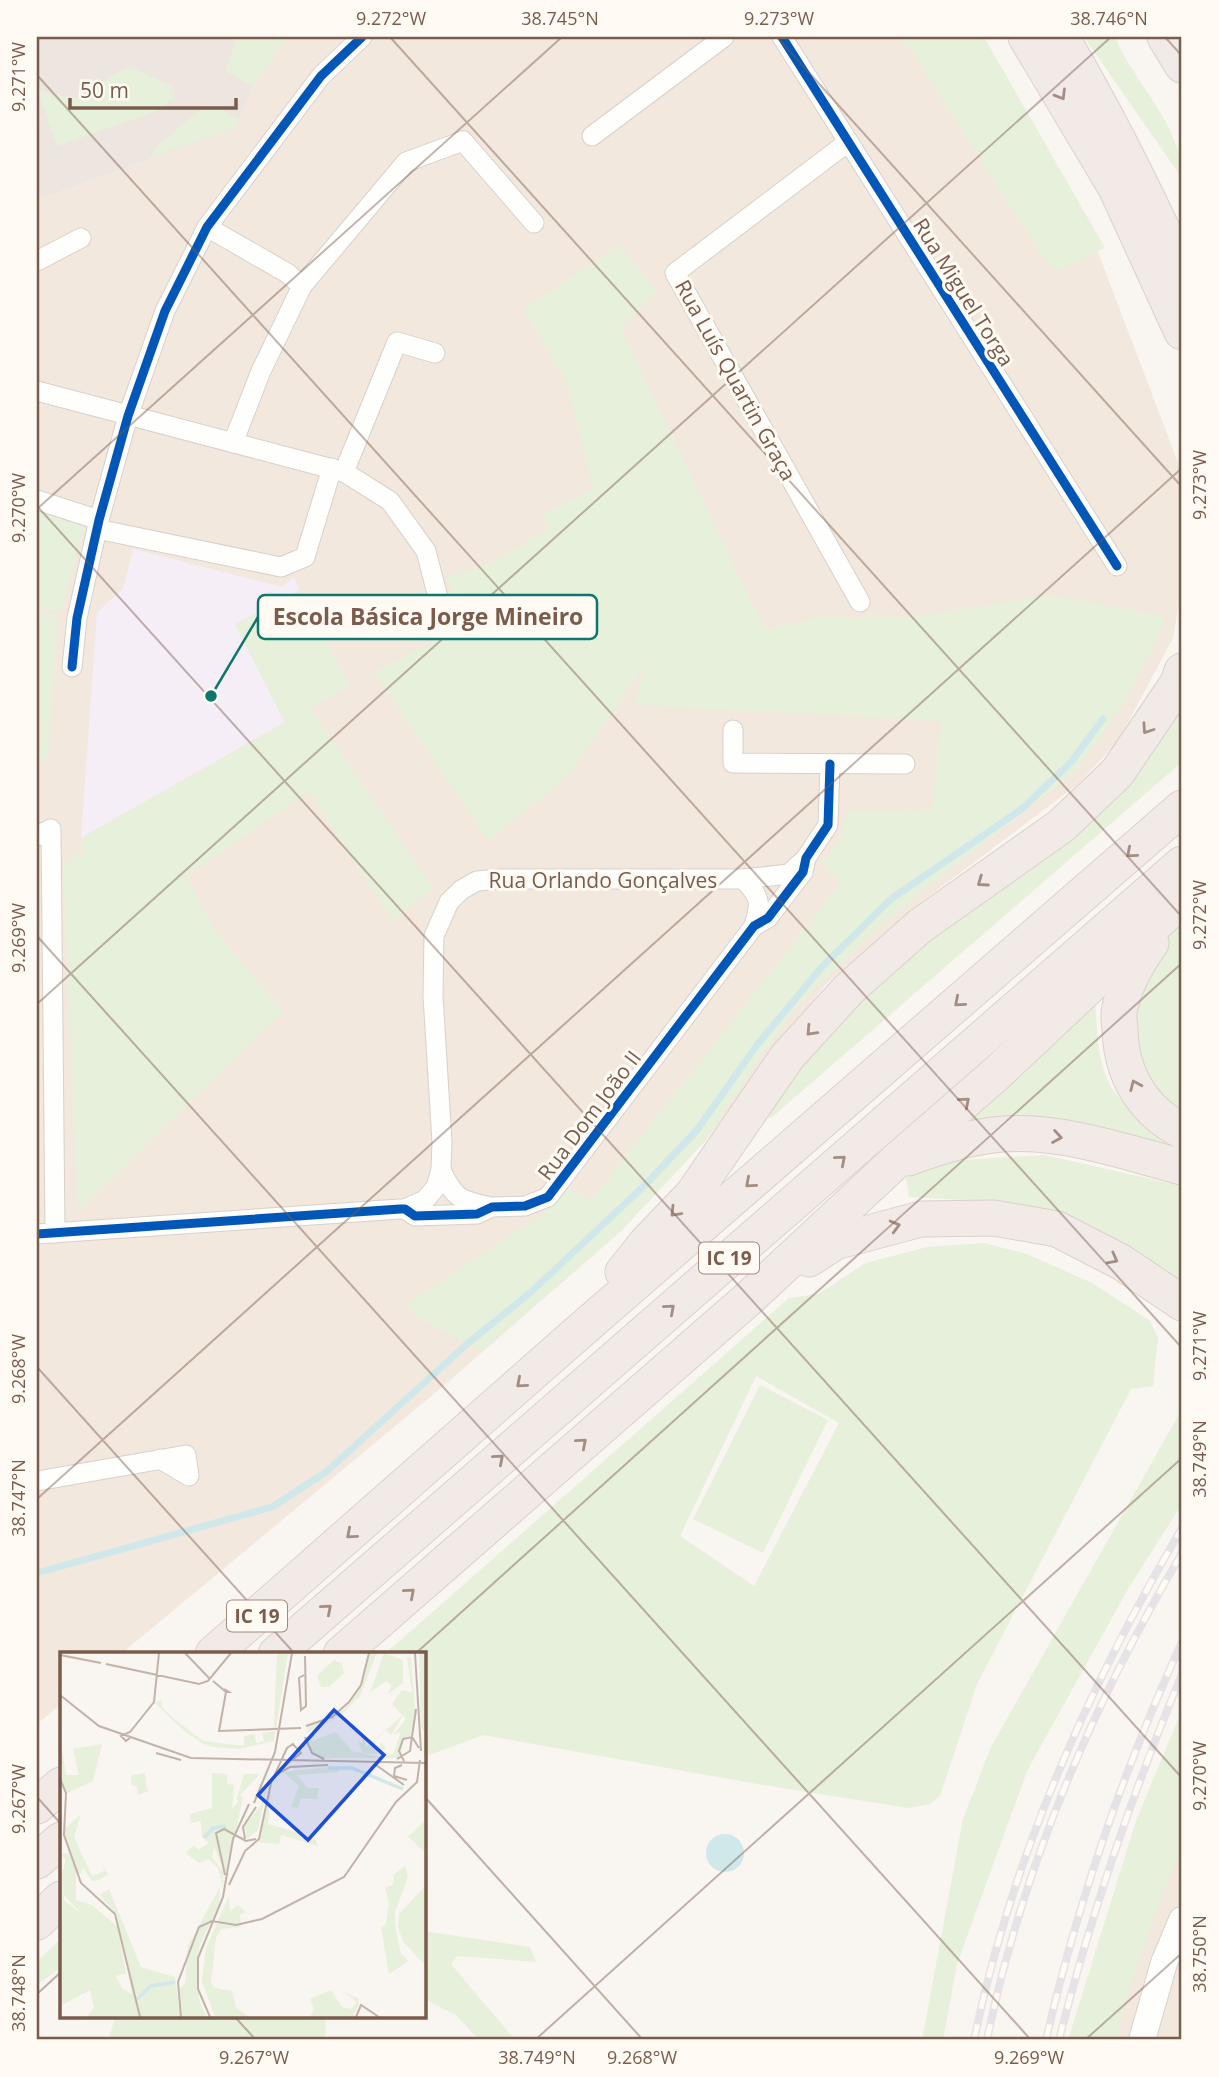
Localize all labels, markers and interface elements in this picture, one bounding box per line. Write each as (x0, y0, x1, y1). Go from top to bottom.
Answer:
text: 9.272°W (356, 6, 426, 30)
text: 38.745°N (521, 6, 599, 30)
text: 9.273°W (744, 6, 814, 30)
text: 38.746°N (1070, 6, 1148, 30)
text: 9.271°W (6, 42, 30, 112)
scale bar (70, 66, 236, 110)
text: 50 m (80, 76, 129, 104)
one-way arrow (1052, 88, 1065, 101)
street label: Rua Miguel Torga (907, 213, 1021, 371)
street label: Rua Luís Quartin Graça (669, 275, 803, 485)
text: 9.273°W (1187, 450, 1211, 520)
text: 9.270°W (6, 473, 30, 543)
callout: Escola Básica Jorge Mineiro (258, 595, 597, 639)
text: Escola Básica Jorge Mineiro (273, 600, 583, 632)
one-way arrow (1143, 721, 1155, 734)
one-way arrow (1126, 845, 1139, 857)
street label: Rua Orlando Gonçalves (489, 866, 717, 894)
one-way arrow (977, 874, 990, 886)
text: 9.272°W (1187, 880, 1211, 950)
text: 9.269°W (6, 903, 30, 973)
one-way arrow (954, 994, 967, 1006)
one-way arrow (807, 1023, 819, 1036)
street label: Rua Dom João II (531, 1044, 647, 1186)
one-way arrow (1129, 1080, 1143, 1092)
one-way arrow (956, 1098, 969, 1110)
one-way arrow (1051, 1129, 1063, 1144)
one-way arrow (833, 1156, 846, 1168)
one-way arrow (745, 1175, 758, 1187)
one-way arrow (670, 1204, 683, 1217)
one-way arrow (889, 1220, 901, 1234)
road number: IC 19 (699, 1242, 759, 1274)
one-way arrow (1106, 1251, 1118, 1264)
one-way arrow (662, 1305, 675, 1318)
text: 9.271°W (1187, 1311, 1211, 1381)
text: 9.268°W (6, 1334, 30, 1404)
one-way arrow (516, 1375, 529, 1387)
text: 38.749°N (1187, 1420, 1211, 1498)
one-way arrow (574, 1439, 587, 1451)
one-way arrow (490, 1455, 503, 1467)
text: 38.747°N (6, 1459, 30, 1537)
one-way arrow (346, 1526, 359, 1538)
one-way arrow (402, 1589, 415, 1601)
road number: IC 19 (227, 1600, 287, 1632)
one-way arrow (319, 1605, 332, 1617)
inset map (60, 1652, 425, 2018)
text: 9.270°W (1187, 1741, 1211, 1811)
text: 9.267°W (6, 1764, 30, 1834)
text: 38.750°N (1187, 1915, 1211, 1993)
text: 38.748°N (6, 1954, 30, 2032)
text: 9.267°W (219, 2045, 289, 2069)
text: 38.749°N (498, 2045, 576, 2069)
text: 9.268°W (607, 2045, 677, 2069)
text: 9.269°W (994, 2045, 1064, 2069)

